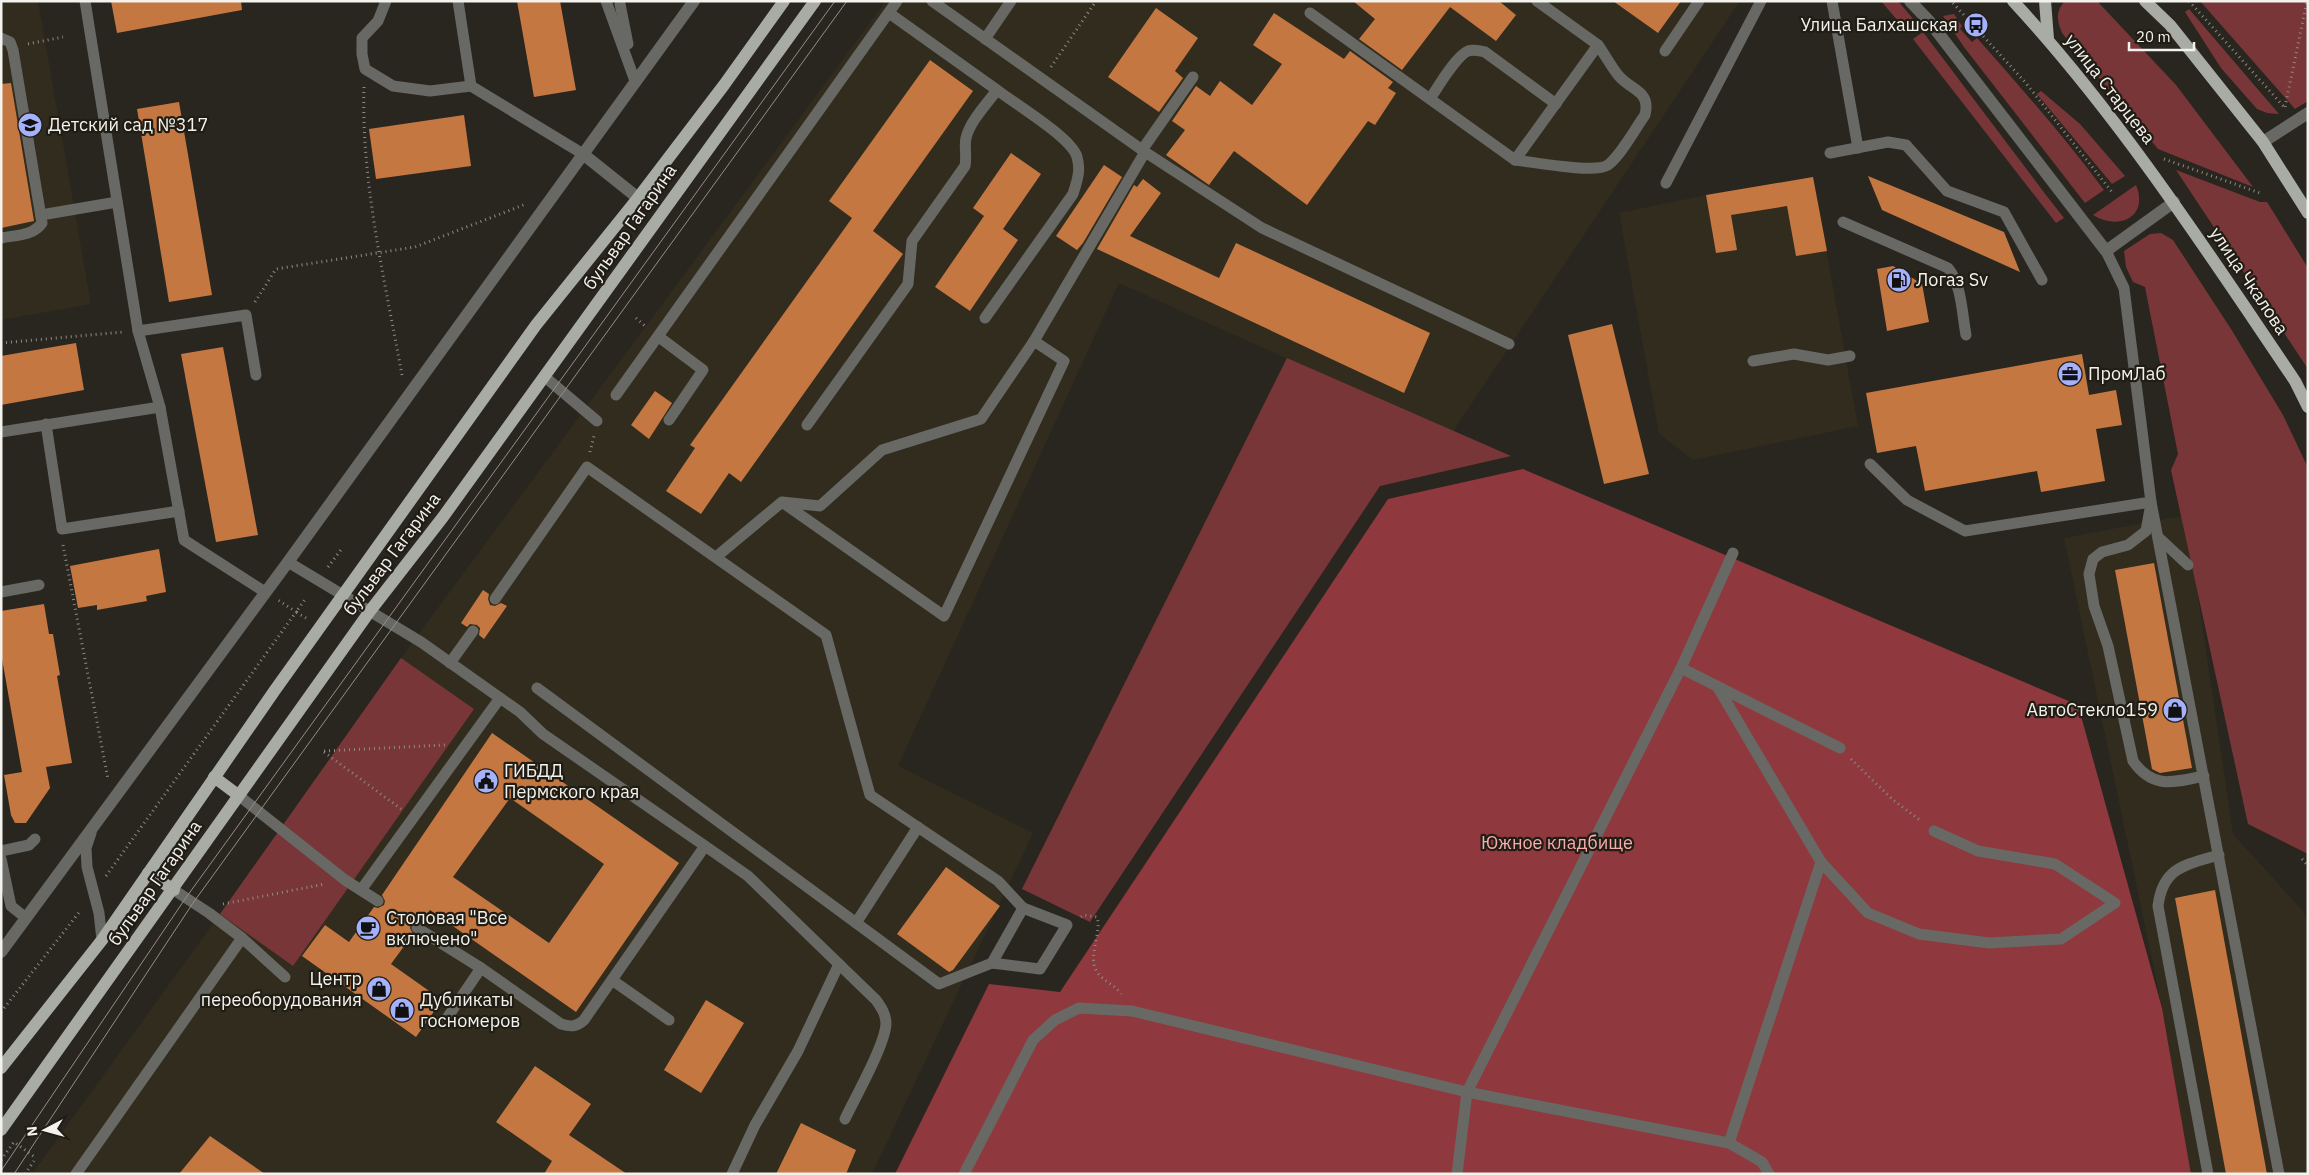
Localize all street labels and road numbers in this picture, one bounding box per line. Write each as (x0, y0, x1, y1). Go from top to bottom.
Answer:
street label: улица Старцева (2060, 29, 2161, 149)
street label: бульвар Гагарина (578, 159, 682, 294)
street label: улица Чкалова (2205, 222, 2294, 339)
street label: бульвар Гагарина (338, 487, 446, 620)
street label: бульвар Гагарина (103, 815, 207, 950)

